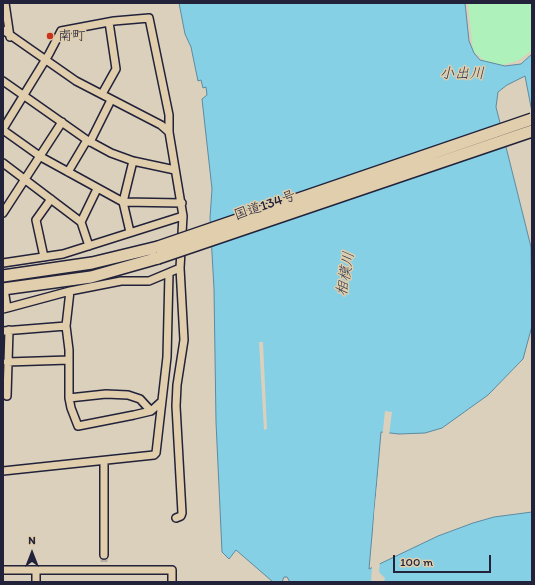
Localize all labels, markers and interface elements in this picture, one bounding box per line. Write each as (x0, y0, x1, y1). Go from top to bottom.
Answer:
place label: 南町 (58, 28, 86, 44)
marker: 南町 (45, 31, 55, 41)
water label: 小出川 (440, 65, 484, 83)
street label: 国道134号 (232, 188, 298, 224)
water label: 相模川 (333, 250, 359, 298)
north arrow (12, 533, 52, 573)
text: N (28, 534, 36, 547)
scale bar (395, 547, 493, 573)
text: 100 m (400, 555, 433, 569)

